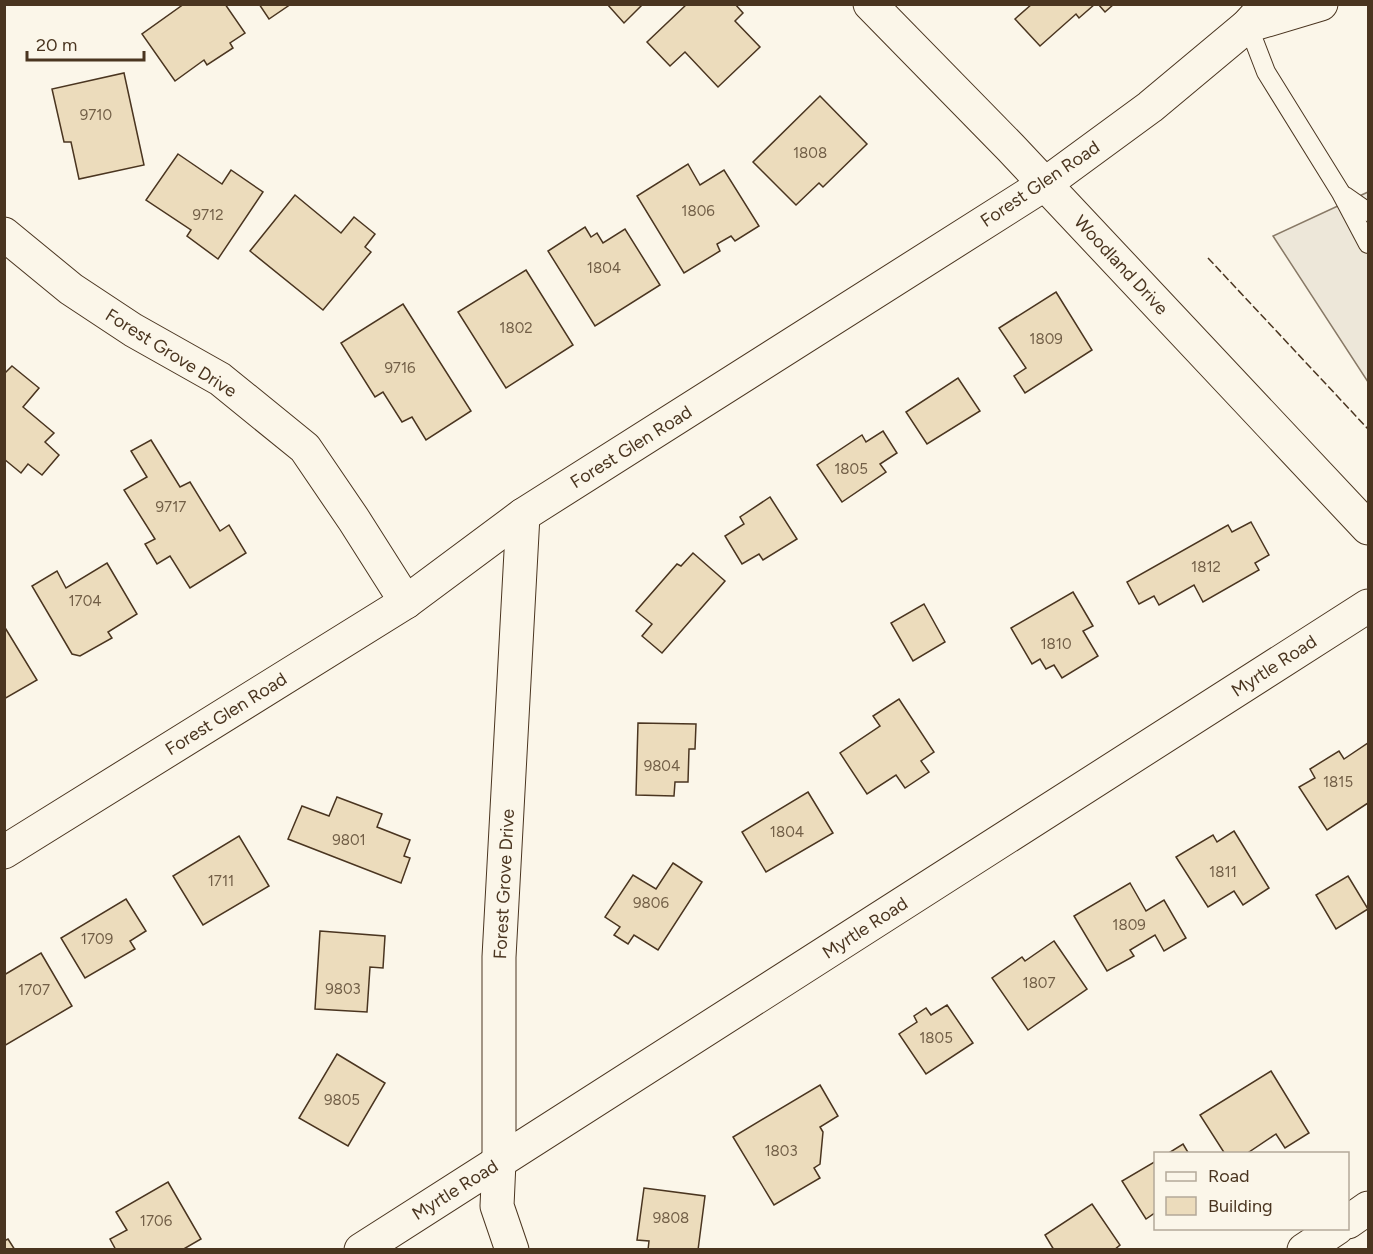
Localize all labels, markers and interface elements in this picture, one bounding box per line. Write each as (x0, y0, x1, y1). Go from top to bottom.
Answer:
scale bar (27, 24, 144, 62)
text: 20 m (36, 34, 77, 56)
house number: 9710 (80, 106, 112, 124)
street label: Forest Glen Road (976, 136, 1104, 232)
house number: 1808 (793, 144, 827, 162)
house number: 1806 (681, 202, 715, 220)
house number: 9712 (192, 206, 224, 224)
street label: Woodland Drive (1069, 211, 1173, 319)
house number: 1804 (587, 259, 621, 277)
street label: Forest Grove Drive (101, 304, 241, 402)
house number: 1802 (499, 319, 533, 337)
house number: 1809 (1029, 330, 1063, 348)
house number: 9716 (384, 359, 416, 377)
street label: Forest Glen Road (566, 401, 696, 493)
house number: 1805 (834, 460, 868, 478)
house number: 9717 (156, 498, 186, 516)
house number: 1812 (1191, 558, 1221, 576)
house number: 1704 (68, 592, 102, 610)
street label: Myrtle Road (1227, 630, 1321, 702)
house number: 1810 (1040, 635, 1072, 653)
street label: Forest Glen Road (161, 668, 291, 760)
house number: 9804 (644, 757, 680, 775)
house number: 1815 (1323, 773, 1353, 791)
street label: Forest Grove Drive (489, 808, 519, 960)
house number: 1804 (770, 823, 804, 841)
house number: 9801 (332, 831, 366, 849)
house number: 1811 (1209, 863, 1237, 881)
house number: 1711 (208, 872, 234, 890)
street label: Myrtle Road (818, 892, 912, 964)
house number: 9806 (633, 894, 669, 912)
house number: 1809 (1112, 916, 1146, 934)
house number: 1709 (81, 930, 113, 948)
house number: 1807 (1022, 974, 1056, 992)
house number: 9803 (325, 980, 361, 998)
house number: 1707 (18, 981, 50, 999)
house number: 1805 (919, 1029, 953, 1047)
house number: 9805 (324, 1091, 360, 1109)
house number: 1803 (764, 1142, 798, 1160)
legend (1154, 1152, 1349, 1230)
street label: Myrtle Road (408, 1155, 502, 1225)
text: Road (1208, 1165, 1249, 1187)
text: Building (1208, 1195, 1273, 1217)
house number: 9808 (653, 1209, 689, 1227)
house number: 1706 (140, 1212, 173, 1230)

